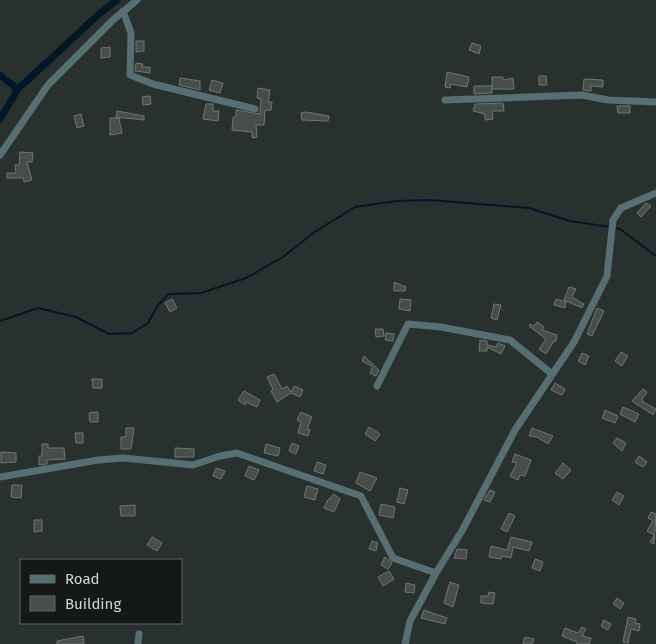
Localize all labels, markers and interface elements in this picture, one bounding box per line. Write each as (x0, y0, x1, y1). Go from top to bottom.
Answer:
legend (20, 559, 182, 624)
text: Road (65, 570, 100, 588)
text: Building (65, 595, 121, 613)

